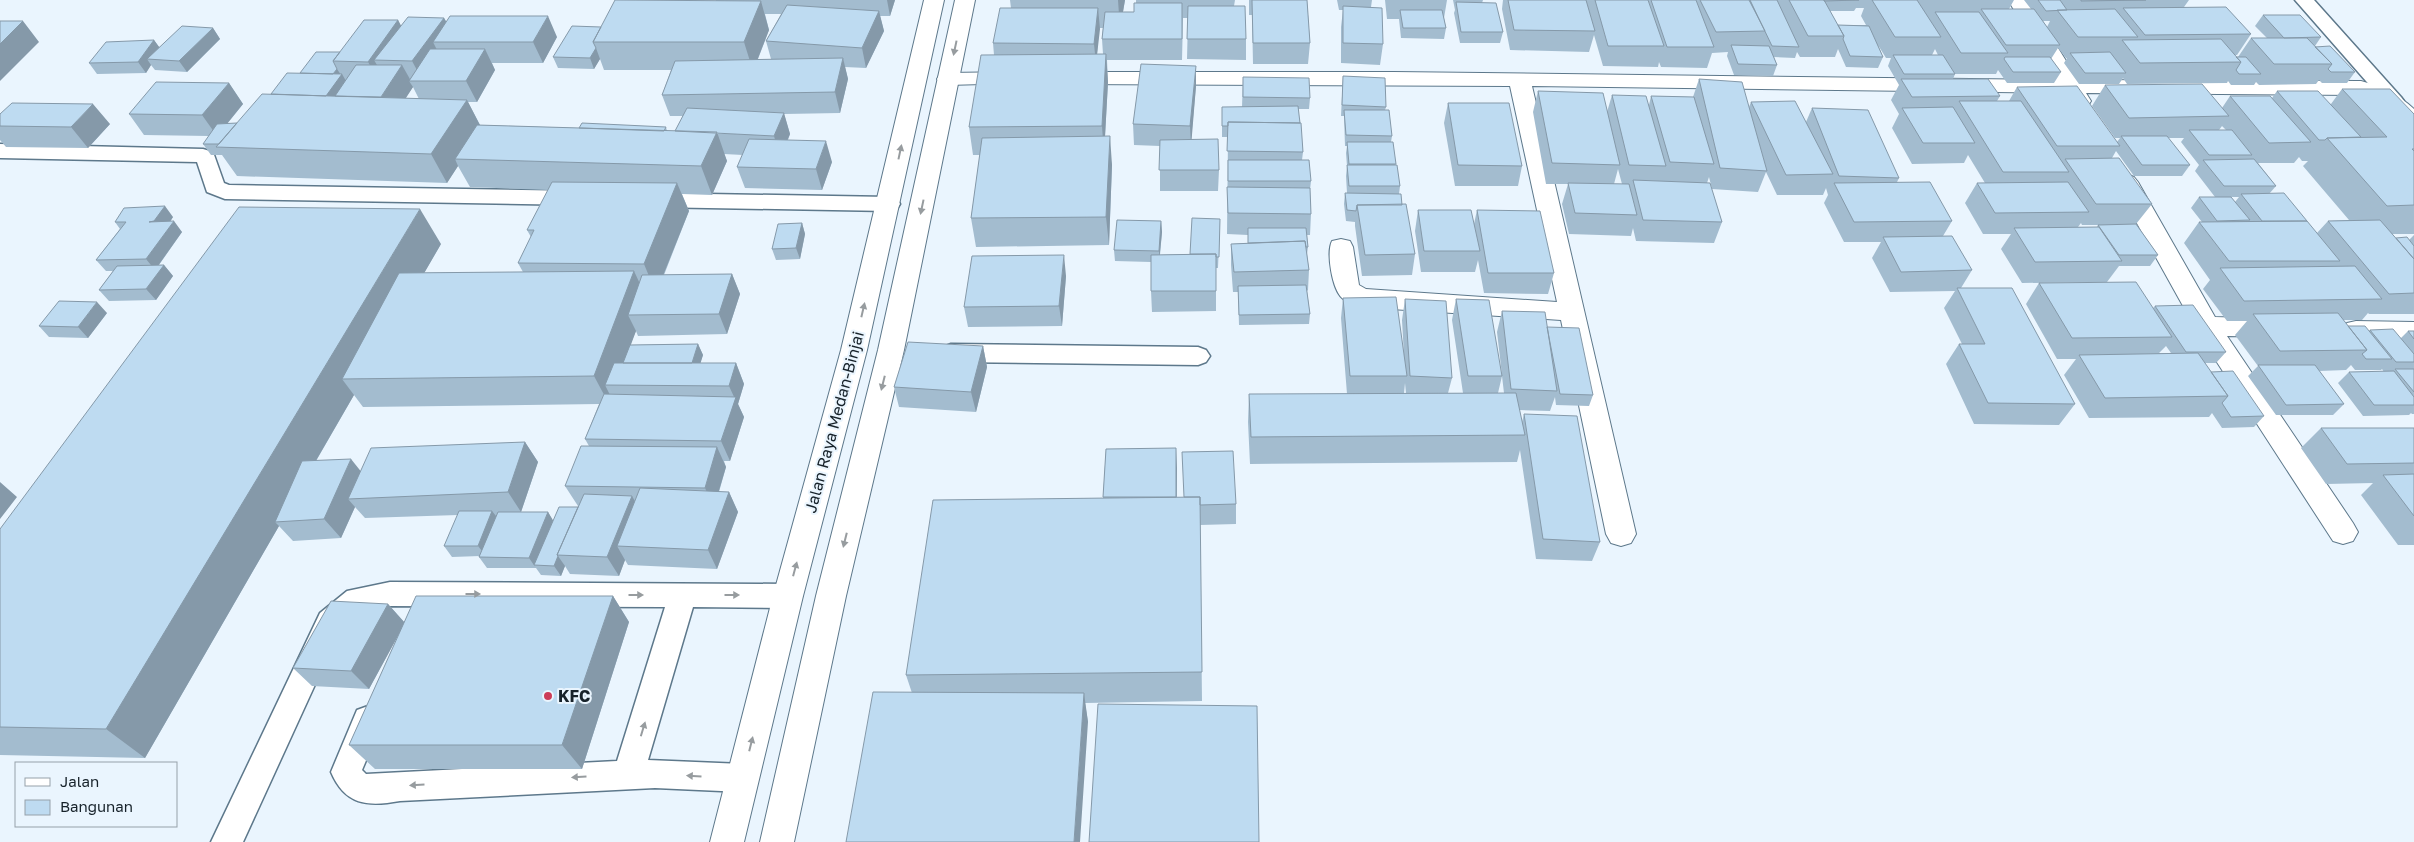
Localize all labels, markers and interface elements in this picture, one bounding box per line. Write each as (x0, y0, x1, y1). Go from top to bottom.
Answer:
one-way arrow (950, 40, 958, 56)
one-way arrow (896, 145, 904, 160)
one-way arrow (918, 199, 926, 214)
one-way arrow (859, 303, 867, 318)
street label: Jalan Raya Medan-Binjai (800, 329, 868, 515)
one-way arrow (879, 375, 887, 390)
one-way arrow (841, 533, 849, 548)
one-way arrow (791, 561, 799, 577)
one-way arrow (465, 591, 481, 599)
one-way arrow (628, 591, 644, 599)
one-way arrow (724, 591, 740, 599)
place label: KFC (558, 686, 590, 706)
marker: KFC (542, 690, 554, 702)
one-way arrow (640, 721, 647, 736)
one-way arrow (747, 736, 755, 751)
legend (15, 762, 178, 827)
one-way arrow (686, 771, 702, 779)
text: Jalan (60, 772, 99, 790)
one-way arrow (571, 774, 587, 782)
one-way arrow (408, 782, 424, 790)
text: Bangunan (60, 797, 133, 815)

